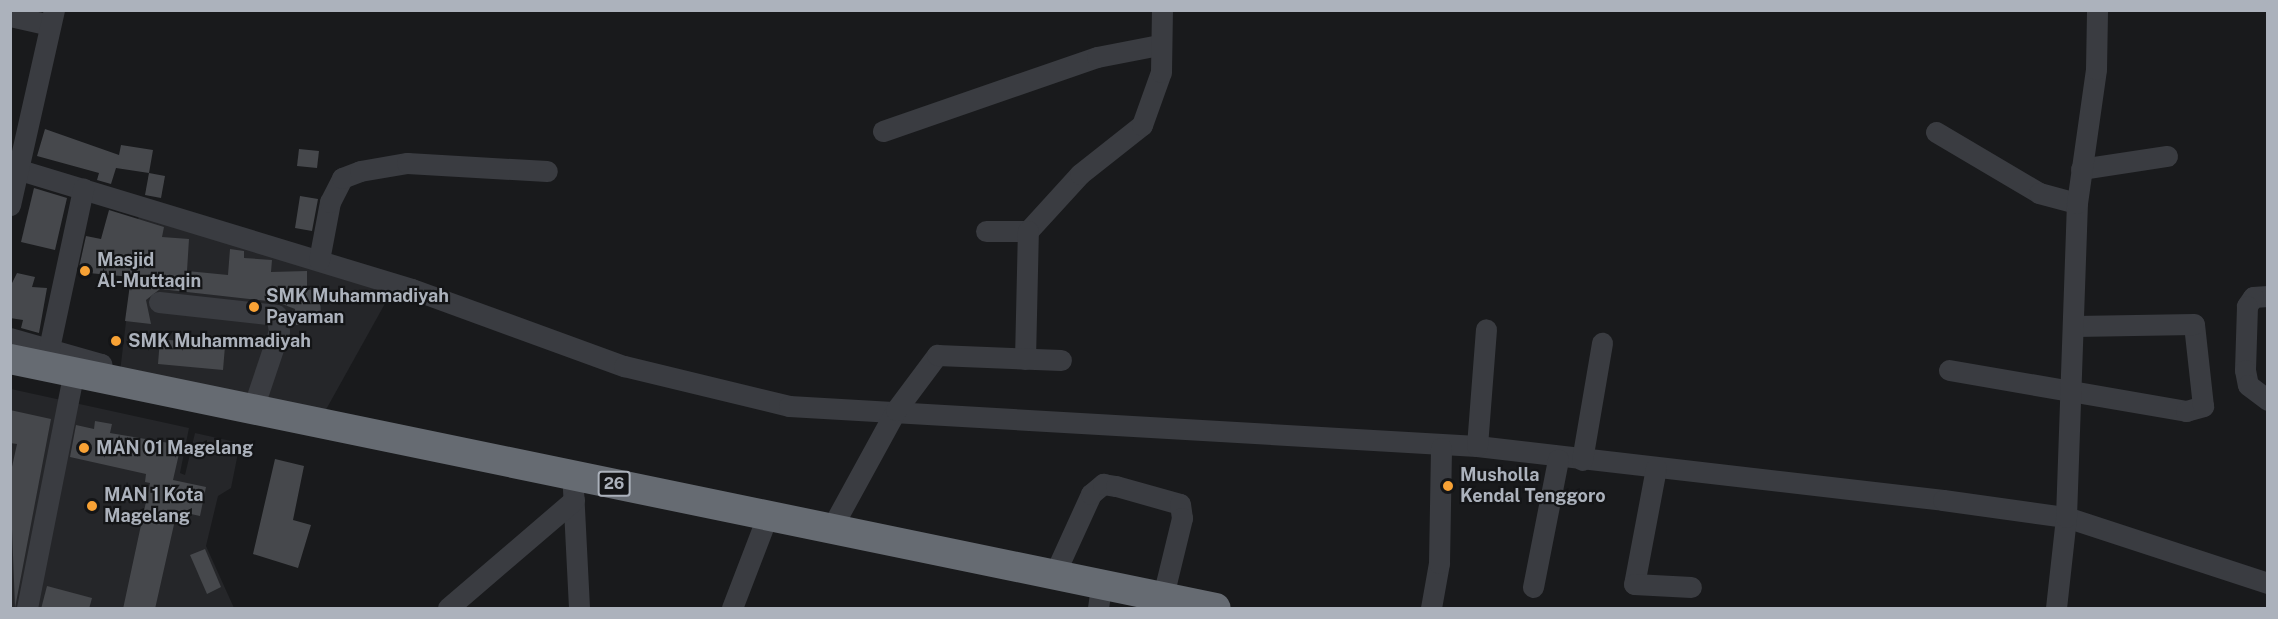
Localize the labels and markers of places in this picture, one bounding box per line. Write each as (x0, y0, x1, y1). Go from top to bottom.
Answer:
place label: Masjid Al-Muttaqin (97, 250, 201, 292)
marker: Masjid Al-Muttaqin (78, 264, 92, 278)
place label: SMK Muhammadiyah Payaman (266, 286, 449, 328)
marker: SMK Muhammadiyah Payaman (247, 300, 261, 314)
place label: SMK Muhammadiyah (128, 330, 311, 352)
marker: SMK Muhammadiyah (109, 334, 123, 348)
place label: MAN 01 Magelang (96, 437, 253, 459)
marker: MAN 01 Magelang (77, 441, 91, 455)
place label: Musholla Kendal Tenggoro (1460, 465, 1606, 508)
marker: Musholla Kendal Tenggoro (1441, 479, 1455, 493)
place label: MAN 1 Kota Magelang (104, 485, 204, 528)
marker: MAN 1 Kota Magelang (85, 499, 99, 513)

